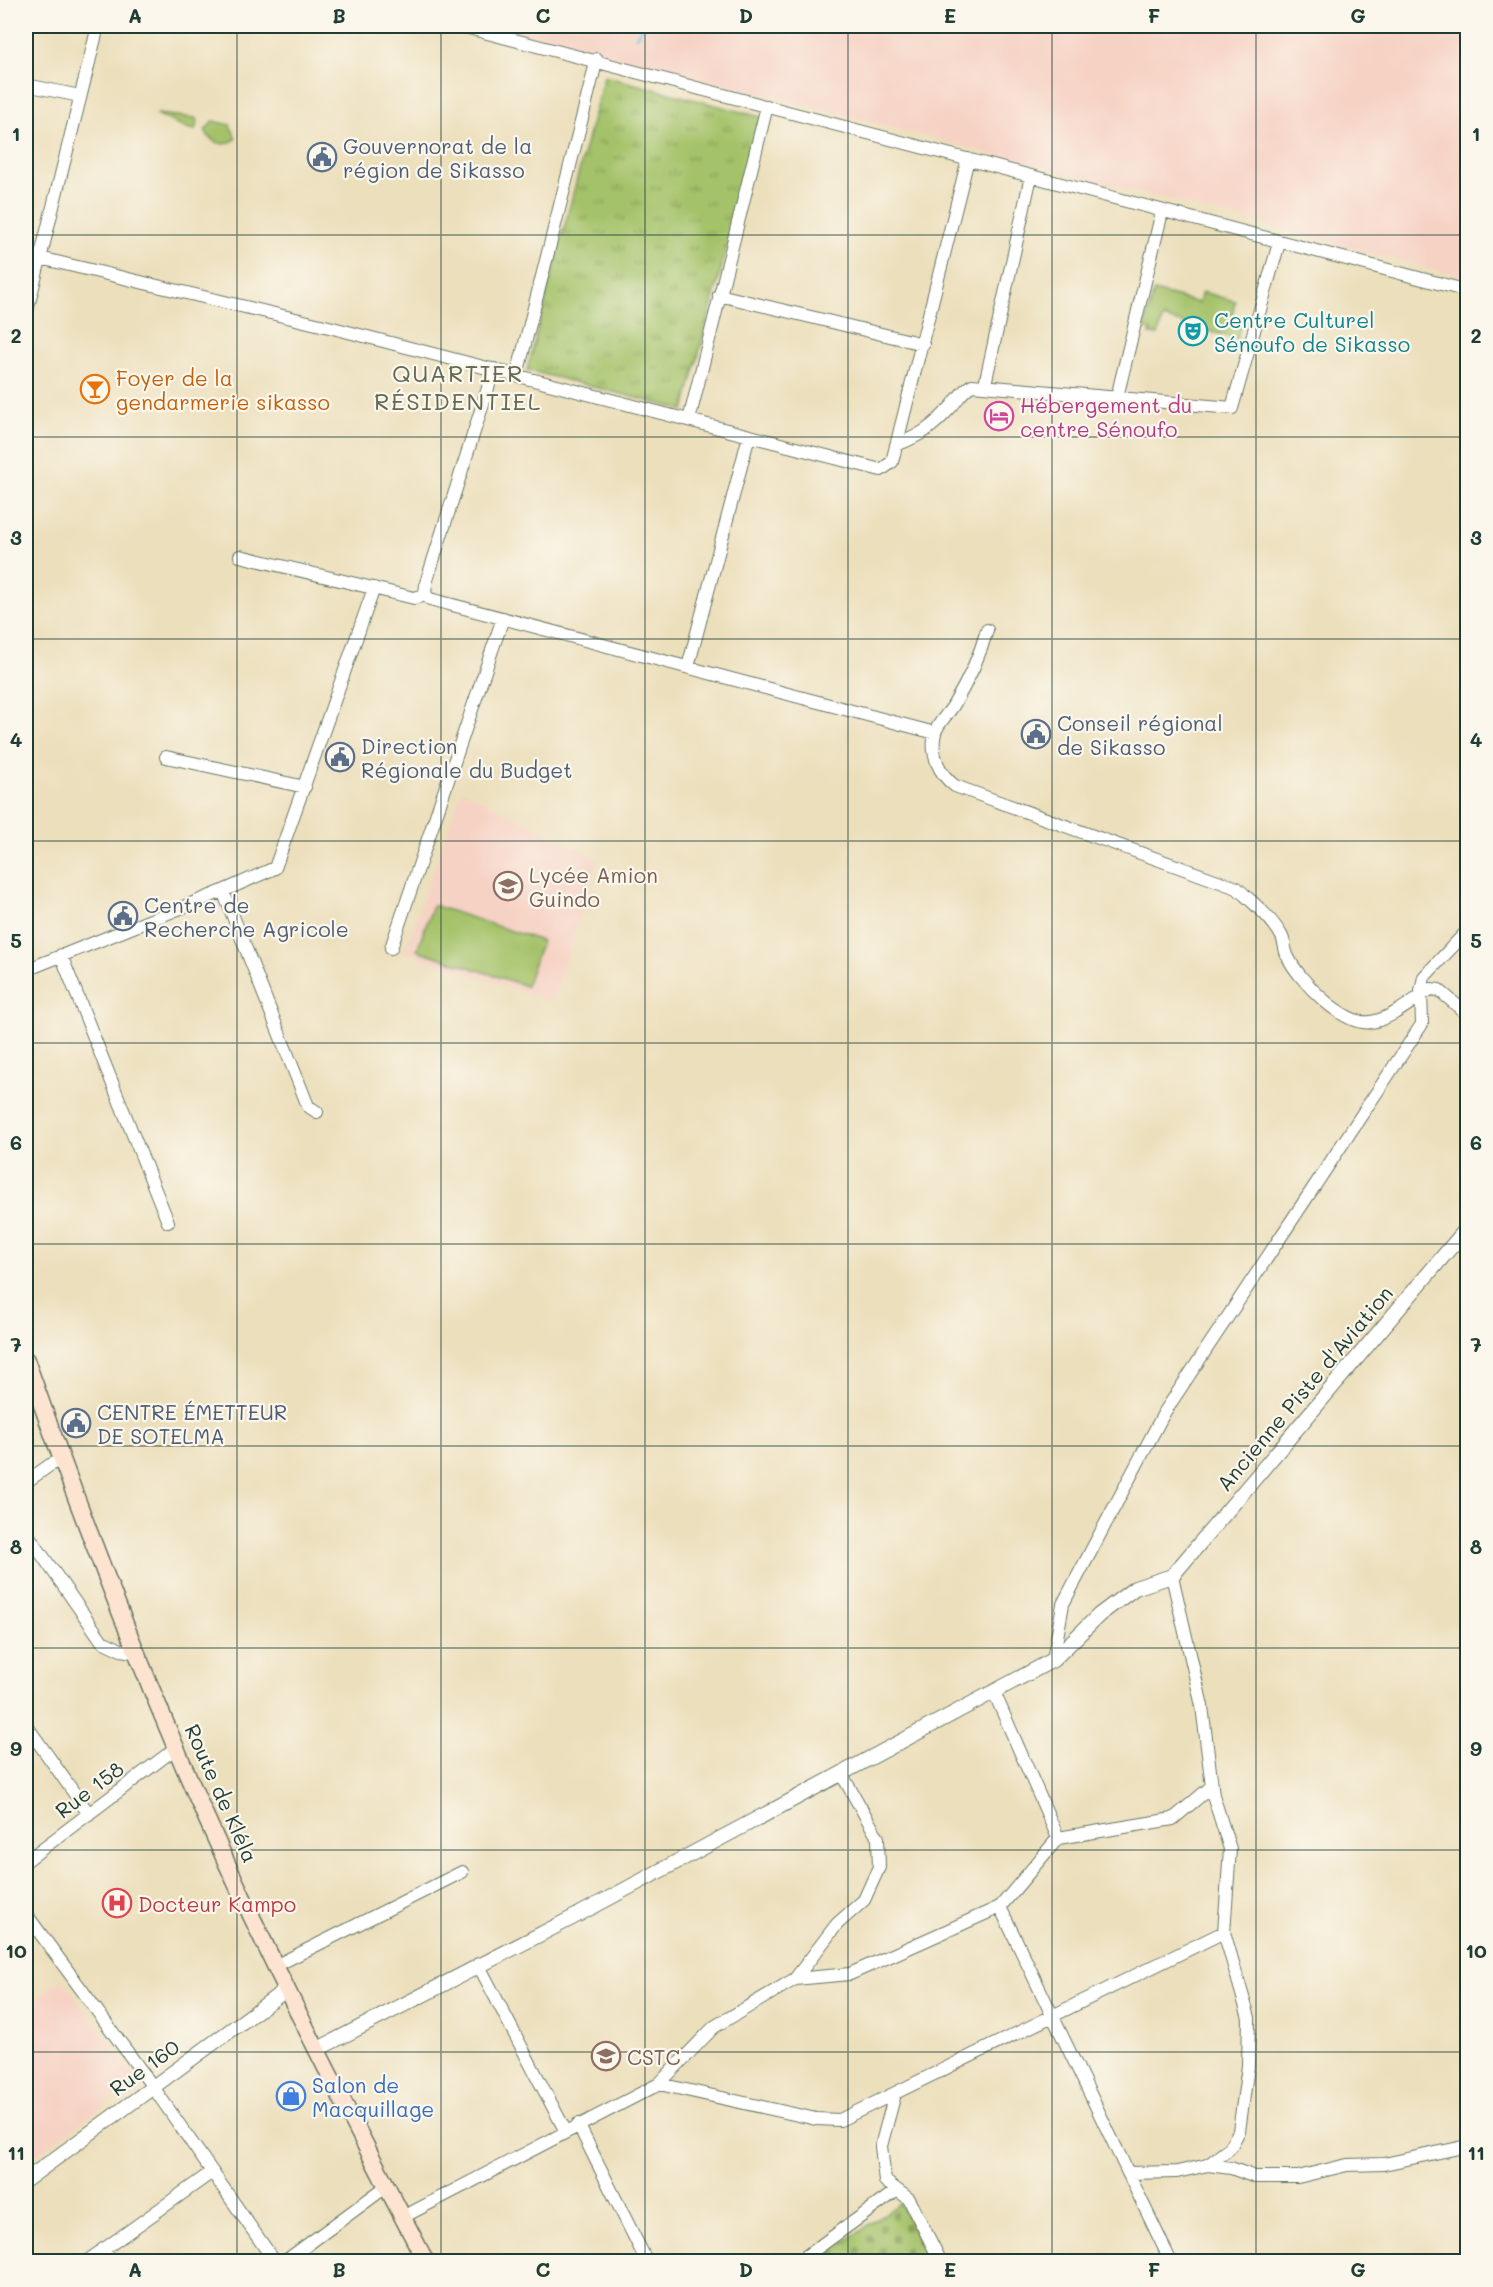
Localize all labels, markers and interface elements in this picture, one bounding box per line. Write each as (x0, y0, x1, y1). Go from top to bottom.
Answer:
text: A (128, 2, 142, 28)
text: B (332, 2, 346, 28)
text: C (536, 2, 551, 28)
text: D (739, 2, 753, 28)
text: E (944, 2, 956, 28)
text: F (1148, 2, 1161, 28)
text: G (1350, 2, 1366, 28)
text: 1 (12, 120, 20, 146)
text: 1 (1472, 120, 1480, 146)
place label: Gouvernorat de la région de Sikasso (343, 132, 532, 183)
public building icon: Gouvernorat de la région de Sikasso (306, 141, 338, 173)
place label: Centre Culturel Sénoufo de Sikasso (1214, 306, 1410, 357)
theatre icon: Centre Culturel Sénoufo de Sikasso (1177, 315, 1209, 347)
text: 2 (10, 322, 22, 348)
text: 2 (1470, 322, 1482, 348)
district label: QUARTIER RÉSIDENTIEL (374, 357, 542, 416)
place label: Foyer de la gendarmerie sikasso (116, 364, 330, 415)
bar icon: Foyer de la gendarmerie sikasso (79, 373, 111, 405)
place label: Hébergement du centre Sénoufo (1020, 391, 1192, 442)
hotel icon: Hébergement du centre Sénoufo (983, 400, 1015, 432)
text: 3 (10, 524, 22, 550)
text: 3 (1470, 524, 1482, 550)
place label: Conseil régional de Sikasso (1057, 709, 1223, 760)
public building icon: Conseil régional de Sikasso (1020, 718, 1052, 750)
text: 4 (10, 726, 23, 752)
text: 4 (1470, 726, 1483, 752)
place label: Direction Régionale du Budget (361, 732, 572, 783)
public building icon: Direction Régionale du Budget (324, 741, 356, 773)
place label: Lycée Amion Guindo (529, 861, 658, 912)
school or university icon: Lycée Amion Guindo (492, 870, 524, 902)
place label: Centre de Recherche Agricole (144, 891, 349, 942)
public building icon: Centre de Recherche Agricole (107, 900, 139, 932)
text: 5 (10, 927, 22, 953)
text: 5 (1470, 927, 1482, 953)
text: 6 (10, 1129, 22, 1155)
text: 6 (1470, 1129, 1482, 1155)
street label: Ancienne Piste d'Aviation (1210, 1280, 1398, 1496)
text: 7 (10, 1331, 22, 1357)
text: 7 (1470, 1331, 1482, 1357)
place label: CENTRE ÉMETTEUR DE SOTELMA (97, 1398, 287, 1449)
public building icon: CENTRE ÉMETTEUR DE SOTELMA (60, 1407, 92, 1439)
text: 8 (10, 1533, 22, 1559)
text: 8 (1470, 1533, 1482, 1559)
street label: Route de Kléla (179, 1720, 265, 1866)
text: 9 (10, 1735, 22, 1761)
text: 9 (1470, 1735, 1482, 1761)
street label: Rue 158 (49, 1754, 129, 1824)
hospital icon: Docteur Kampo (101, 1887, 133, 1919)
place label: Docteur Kampo (138, 1890, 296, 1917)
text: 10 (5, 1937, 27, 1963)
text: 10 (1465, 1937, 1487, 1963)
street label: Rue 160 (104, 2033, 184, 2101)
school or university icon: CSTC (590, 2040, 622, 2072)
place label: CSTC (627, 2043, 681, 2070)
place label: Salon de Macquillage (312, 2071, 434, 2122)
shop icon: Salon de Macquillage (275, 2080, 307, 2112)
text: 11 (7, 2139, 25, 2165)
text: 11 (1467, 2139, 1485, 2165)
text: A (128, 2256, 142, 2282)
text: B (332, 2256, 346, 2282)
text: C (536, 2256, 551, 2282)
text: D (739, 2256, 753, 2282)
text: E (944, 2256, 956, 2282)
text: F (1148, 2256, 1161, 2282)
text: G (1350, 2256, 1366, 2282)

